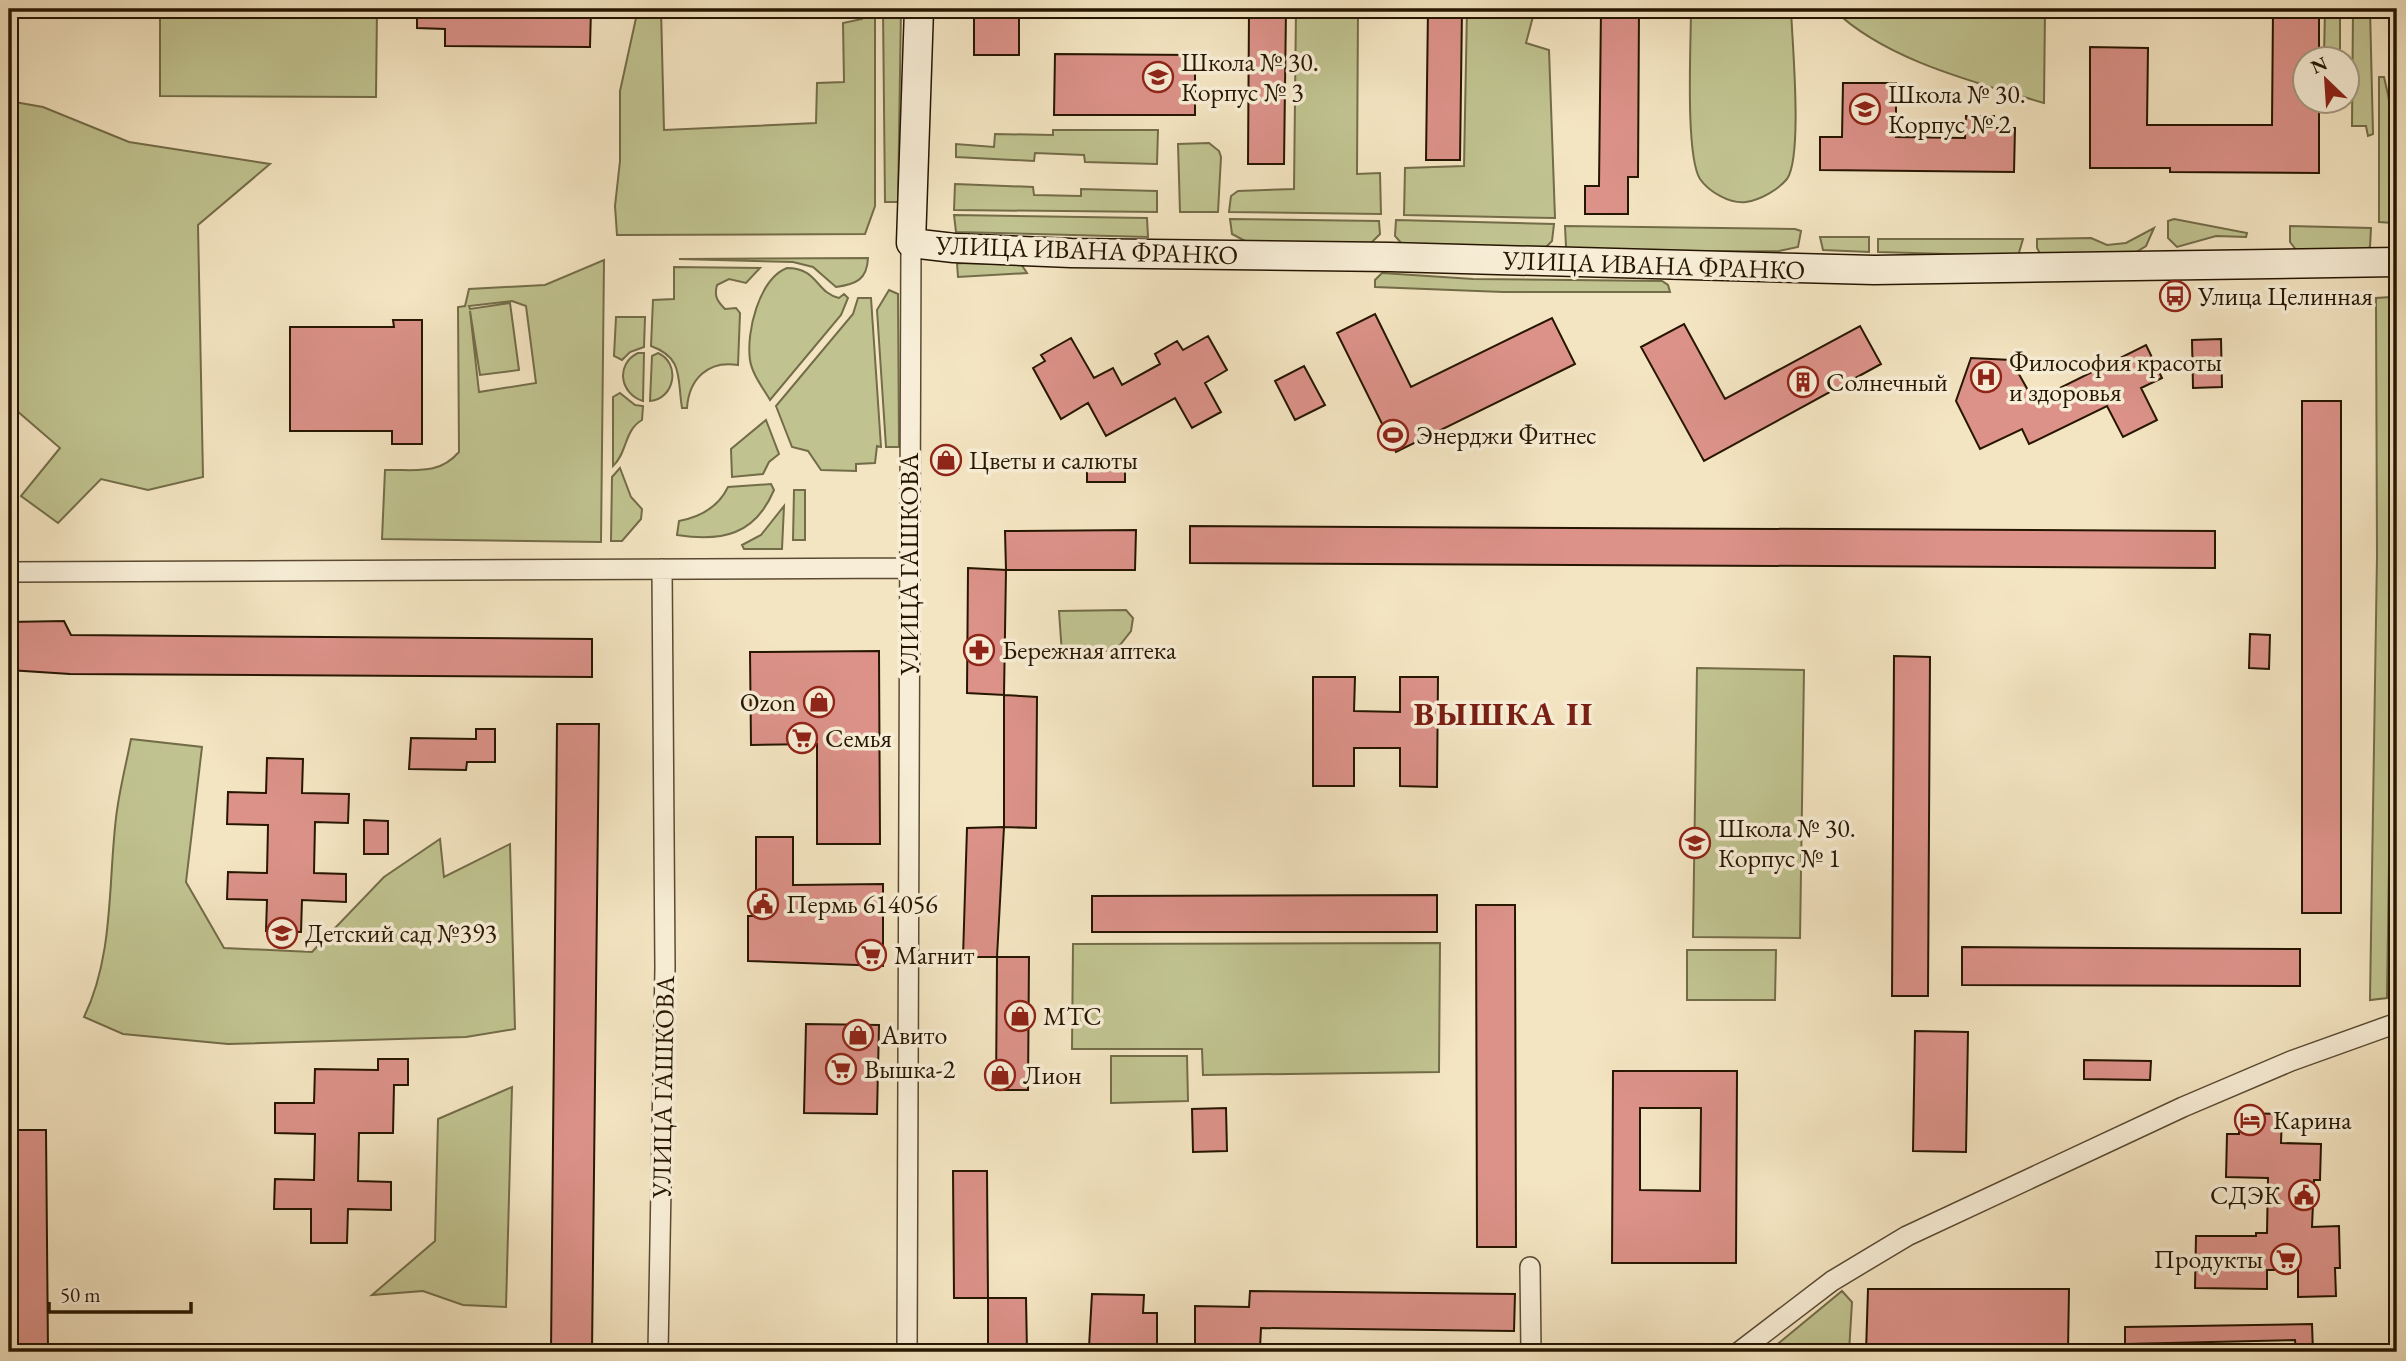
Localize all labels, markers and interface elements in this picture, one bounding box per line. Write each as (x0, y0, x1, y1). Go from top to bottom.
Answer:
place label: Школа № 30. Корпус № 3 (1181, 45, 1319, 109)
north arrow (2290, 46, 2360, 116)
text: N (2307, 50, 2332, 80)
school or university icon: Школа № 30. Корпус № 3 (1141, 60, 1175, 94)
place label: Школа № 30. Корпус № 2 (1888, 77, 2026, 141)
school or university icon: Школа № 30. Корпус № 2 (1848, 92, 1882, 126)
street label: УЛИЦА ИВАНА ФРАНКО (934, 228, 1239, 272)
street label: УЛИЦА ИВАНА ФРАНКО (1501, 243, 1806, 287)
bus stop icon: Улица Целинная (2158, 279, 2192, 313)
place label: Улица Целинная (2197, 279, 2373, 313)
place label: Философия красоты и здоровья (2009, 345, 2222, 409)
hospital icon: Философия красоты и здоровья (1969, 360, 2003, 394)
building icon: Солнечный (1786, 365, 1820, 399)
place label: Солнечный (1826, 365, 1948, 399)
sports icon: Энерджи Фитнес (1376, 418, 1410, 452)
place label: Энерджи Фитнес (1416, 418, 1597, 452)
shop icon: Цветы и салюты (929, 443, 963, 477)
place label: Цветы и салюты (969, 443, 1138, 477)
street label: УЛИЦА ГАШКОВА (892, 452, 926, 676)
pharmacy icon: Бережная аптека (962, 633, 996, 667)
place label: Бережная аптека (1002, 633, 1177, 667)
place label: Ozon (740, 685, 796, 719)
shop icon: Ozon (802, 685, 836, 719)
district label: ВЫШКА II (1414, 692, 1594, 735)
supermarket icon: Семья (785, 721, 819, 755)
place label: Семья (825, 721, 892, 755)
place label: Школа № 30. Корпус № 1 (1718, 811, 1856, 875)
school or university icon: Школа № 30. Корпус № 1 (1678, 826, 1712, 860)
public building icon: Пермь 614056 (746, 887, 780, 921)
place label: Пермь 614056 (786, 887, 938, 921)
school or university icon: Детский сад №393 (265, 916, 299, 950)
place label: Детский сад №393 (305, 916, 497, 950)
supermarket icon: Магнит (854, 938, 888, 972)
place label: Магнит (894, 938, 975, 972)
street label: УЛИЦА ГАШКОВА (644, 974, 682, 1200)
shop icon: МТС (1003, 999, 1037, 1033)
place label: МТС (1043, 999, 1102, 1033)
shop icon: Авито (841, 1018, 875, 1052)
place label: Авито (880, 1018, 947, 1052)
supermarket icon: Вышка-2 (824, 1052, 858, 1086)
place label: Вышка-2 (864, 1052, 956, 1086)
shop icon: Лион (983, 1058, 1017, 1092)
place label: Лион (1023, 1058, 1082, 1092)
hotel icon: Карина (2233, 1103, 2267, 1137)
place label: Карина (2273, 1103, 2352, 1137)
place label: СДЭК (2210, 1178, 2282, 1212)
public building icon: СДЭК (2287, 1178, 2321, 1212)
place label: Продукты (2154, 1242, 2263, 1276)
supermarket icon: Продукты (2269, 1242, 2303, 1276)
scale bar (49, 1270, 191, 1314)
text: 50 m (60, 1281, 101, 1308)

